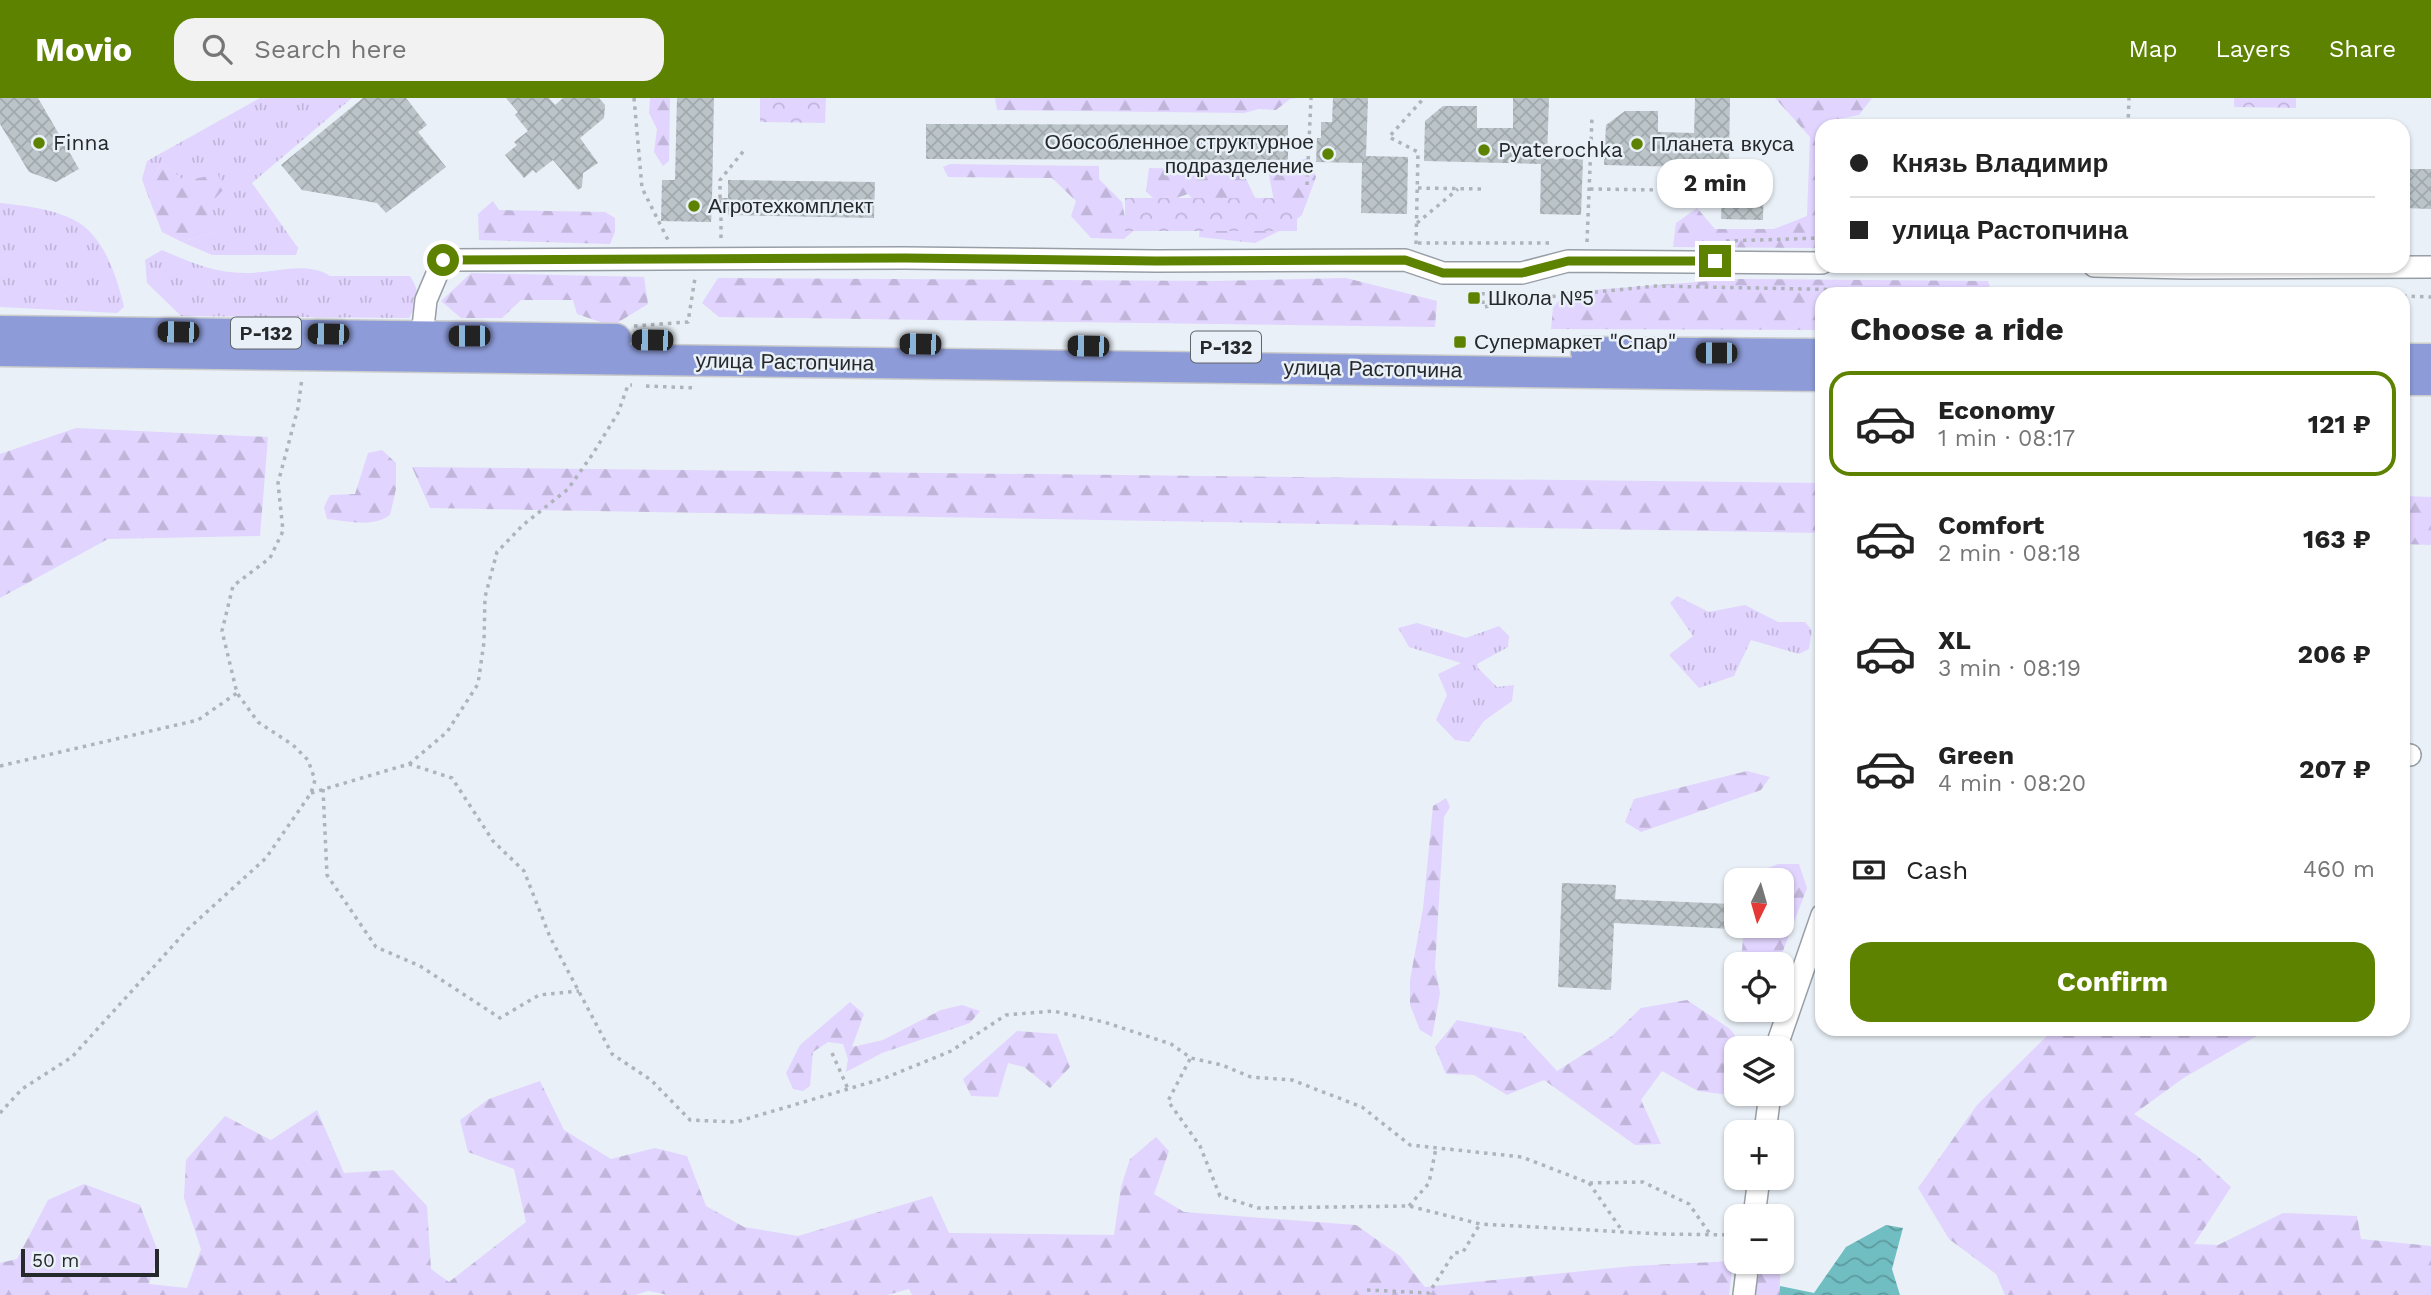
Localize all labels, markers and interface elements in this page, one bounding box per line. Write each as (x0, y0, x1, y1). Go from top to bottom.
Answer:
search box (174, 18, 664, 81)
text: Movio (35, 30, 132, 69)
icon: search (198, 30, 236, 68)
text: Search here (254, 34, 407, 64)
text: Map (2129, 35, 2177, 63)
text: Layers (2215, 35, 2291, 63)
text: Share (2329, 35, 2396, 63)
place label: Обособленное структурное подразделение (1045, 129, 1314, 178)
place label: Finna (53, 130, 109, 155)
place label: Планета вкуса (1651, 131, 1794, 156)
marker: Finna (31, 135, 47, 151)
marker: Планета вкуса (1629, 136, 1645, 152)
place label: Pyaterochka (1498, 137, 1623, 162)
marker: Pyaterochka (1476, 142, 1492, 158)
marker: Обособленное структурное подразделение (1320, 146, 1336, 162)
text: Князь Владимир (1892, 148, 2108, 178)
callout: 2 min (1657, 159, 1773, 208)
text: 2 min (1684, 170, 1746, 197)
place label: Агротехкомплект (708, 193, 874, 218)
marker: Агротехкомплект (686, 198, 702, 214)
text: улица Растопчина (1892, 215, 2128, 245)
route start (427, 244, 459, 276)
route end (1699, 245, 1731, 277)
place label: Школа №5 (1488, 285, 1594, 310)
marker: Школа №5 (1466, 290, 1482, 306)
text: Choose a ride (1850, 310, 2064, 348)
road number: Р-132 (231, 317, 301, 348)
car (157, 321, 200, 343)
car (307, 323, 350, 345)
car (449, 326, 491, 347)
car (631, 329, 674, 351)
place label: Супермаркет "Спар" (1474, 329, 1676, 354)
road number: Р-132 (1191, 331, 1261, 362)
car (899, 333, 942, 355)
marker: Супермаркет "Спар" (1452, 334, 1468, 350)
car (1067, 335, 1110, 357)
car (1696, 343, 1738, 364)
street label: улица Растопчина (695, 347, 875, 376)
street label: улица Растопчина (1283, 354, 1463, 383)
icon: car (1854, 392, 1917, 455)
text: Economy (1938, 395, 2055, 425)
text: 121 ₽ (2308, 409, 2371, 439)
text: 1 min · 08:17 (1938, 425, 2075, 452)
icon: car (1854, 507, 1917, 570)
text: Comfort (1938, 510, 2044, 540)
text: 163 ₽ (2303, 524, 2371, 554)
text: 2 min · 08:18 (1938, 540, 2081, 567)
icon: car (1854, 622, 1917, 685)
text: XL (1938, 625, 1971, 655)
text: 206 ₽ (2297, 639, 2371, 669)
text: 3 min · 08:19 (1938, 655, 2081, 682)
icon: car (1854, 737, 1917, 800)
text: Green (1938, 740, 2014, 770)
text: 207 ₽ (2299, 754, 2371, 784)
text: 4 min · 08:20 (1938, 770, 2086, 797)
icon: cash (1850, 851, 1888, 889)
text: Cash (1906, 855, 1968, 885)
text: 460 m (2303, 856, 2375, 883)
north arrow (1724, 868, 1794, 938)
map controls (1724, 868, 1794, 1274)
button: Confirm (1850, 942, 2375, 1022)
button: locate (1724, 952, 1794, 1022)
button: layers (1724, 1036, 1794, 1106)
button: + (1724, 1120, 1794, 1190)
button: − (1724, 1204, 1794, 1274)
scale bar (21, 1246, 159, 1278)
text: 50 m (32, 1249, 79, 1272)

